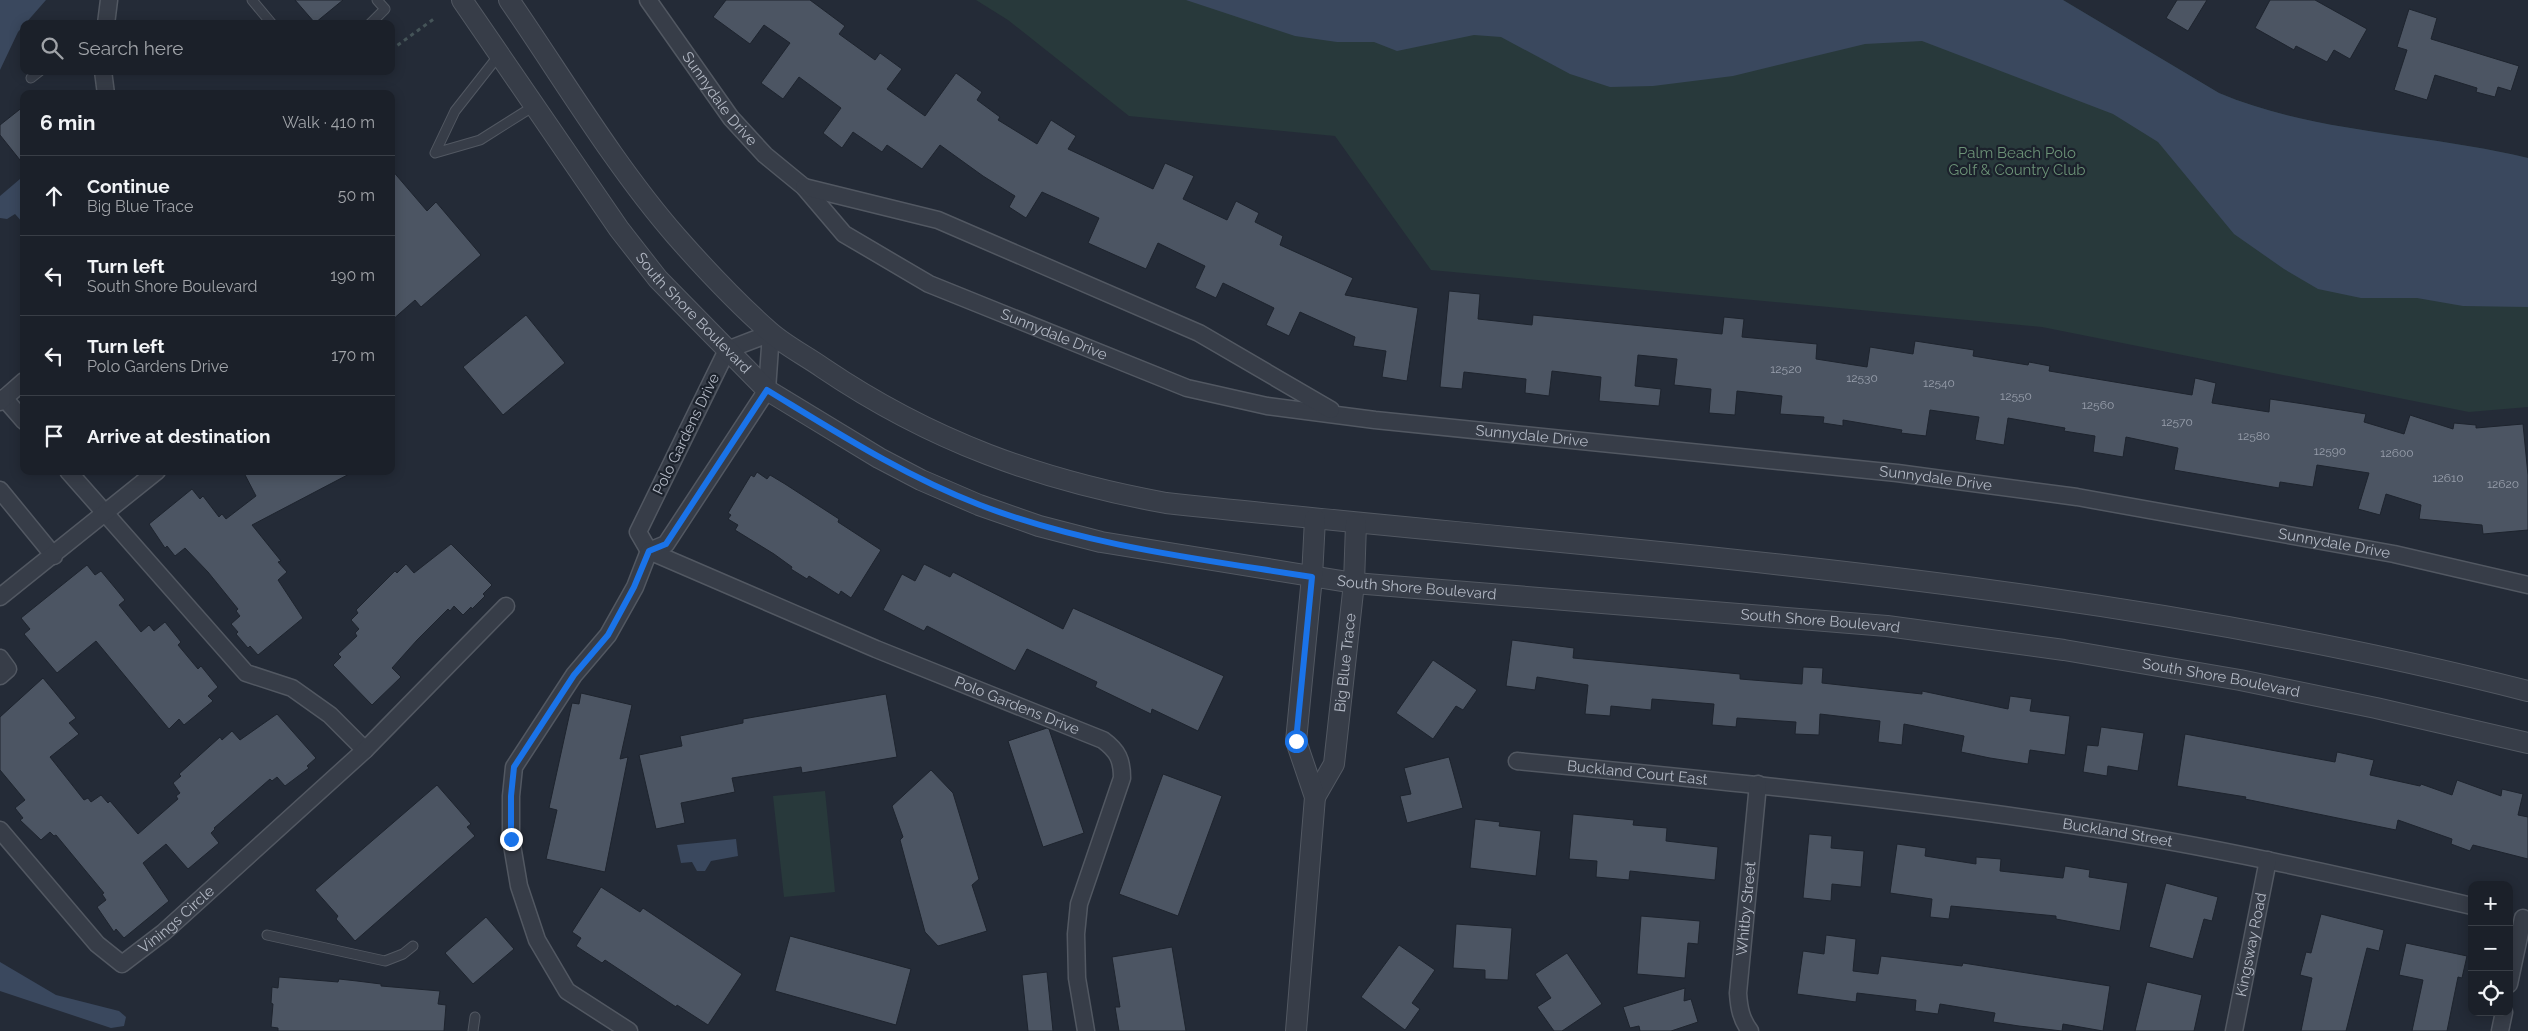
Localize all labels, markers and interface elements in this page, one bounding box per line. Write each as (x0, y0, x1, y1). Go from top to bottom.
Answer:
search box (20, 20, 395, 75)
icon: search (38, 34, 66, 62)
text: Search here (78, 37, 184, 59)
street label: Sunnydale Drive (678, 48, 761, 150)
text: 6 min (40, 110, 95, 135)
text: Walk · 410 m (282, 113, 375, 132)
park label: Palm Beach Polo Golf & Country Club (1948, 144, 2086, 179)
text: Continue (87, 175, 170, 197)
icon: ahead (40, 182, 68, 210)
text: 50 m (338, 186, 375, 205)
text: Big Blue Trace (87, 197, 193, 216)
street label: South Shore Boulevard (632, 249, 755, 377)
text: Turn left (87, 255, 164, 277)
icon: left (40, 262, 68, 290)
text: 190 m (330, 266, 375, 285)
text: South Shore Boulevard (87, 277, 257, 296)
street label: Sunnydale Drive (998, 305, 1110, 364)
text: Turn left (87, 335, 164, 357)
icon: left (40, 342, 68, 370)
text: 170 m (331, 346, 375, 365)
text: Polo Gardens Drive (87, 357, 229, 376)
house number: 12520 (1770, 362, 1802, 376)
street label: Polo Gardens Drive (649, 370, 723, 498)
house number: 12530 (1846, 371, 1878, 385)
house number: 12540 (1923, 376, 1955, 390)
house number: 12550 (2000, 389, 2032, 403)
house number: 12560 (2082, 398, 2114, 412)
house number: 12570 (2161, 415, 2193, 429)
street label: Sunnydale Drive (1475, 421, 1589, 451)
icon: arrive (40, 422, 68, 450)
text: Arrive at destination (87, 425, 271, 447)
house number: 12580 (2238, 429, 2270, 443)
house number: 12590 (2314, 444, 2346, 458)
house number: 12600 (2380, 446, 2414, 460)
street label: Sunnydale Drive (1878, 462, 1993, 495)
house number: 12610 (2432, 471, 2464, 485)
house number: 12620 (2487, 477, 2519, 491)
street label: Sunnydale Drive (2277, 524, 2392, 562)
street label: South Shore Boulevard (1336, 571, 1497, 603)
street label: South Shore Boulevard (1740, 605, 1901, 637)
street label: Big Blue Trace (1331, 612, 1360, 713)
street label: South Shore Boulevard (2141, 654, 2302, 701)
street label: Polo Gardens Drive (952, 673, 1082, 739)
route start (1285, 730, 1308, 753)
street label: Buckland Court East (1566, 757, 1709, 789)
street label: Buckland Street (2062, 815, 2174, 851)
route end (500, 828, 523, 851)
street label: Whitby Street (1733, 861, 1760, 957)
map controls (2468, 881, 2513, 1016)
button: + (2468, 881, 2513, 926)
street label: Vinings Circle (135, 882, 218, 957)
street label: Kingsway Road (2232, 891, 2270, 998)
button: − (2468, 926, 2513, 971)
button: locate (2468, 971, 2513, 1016)

